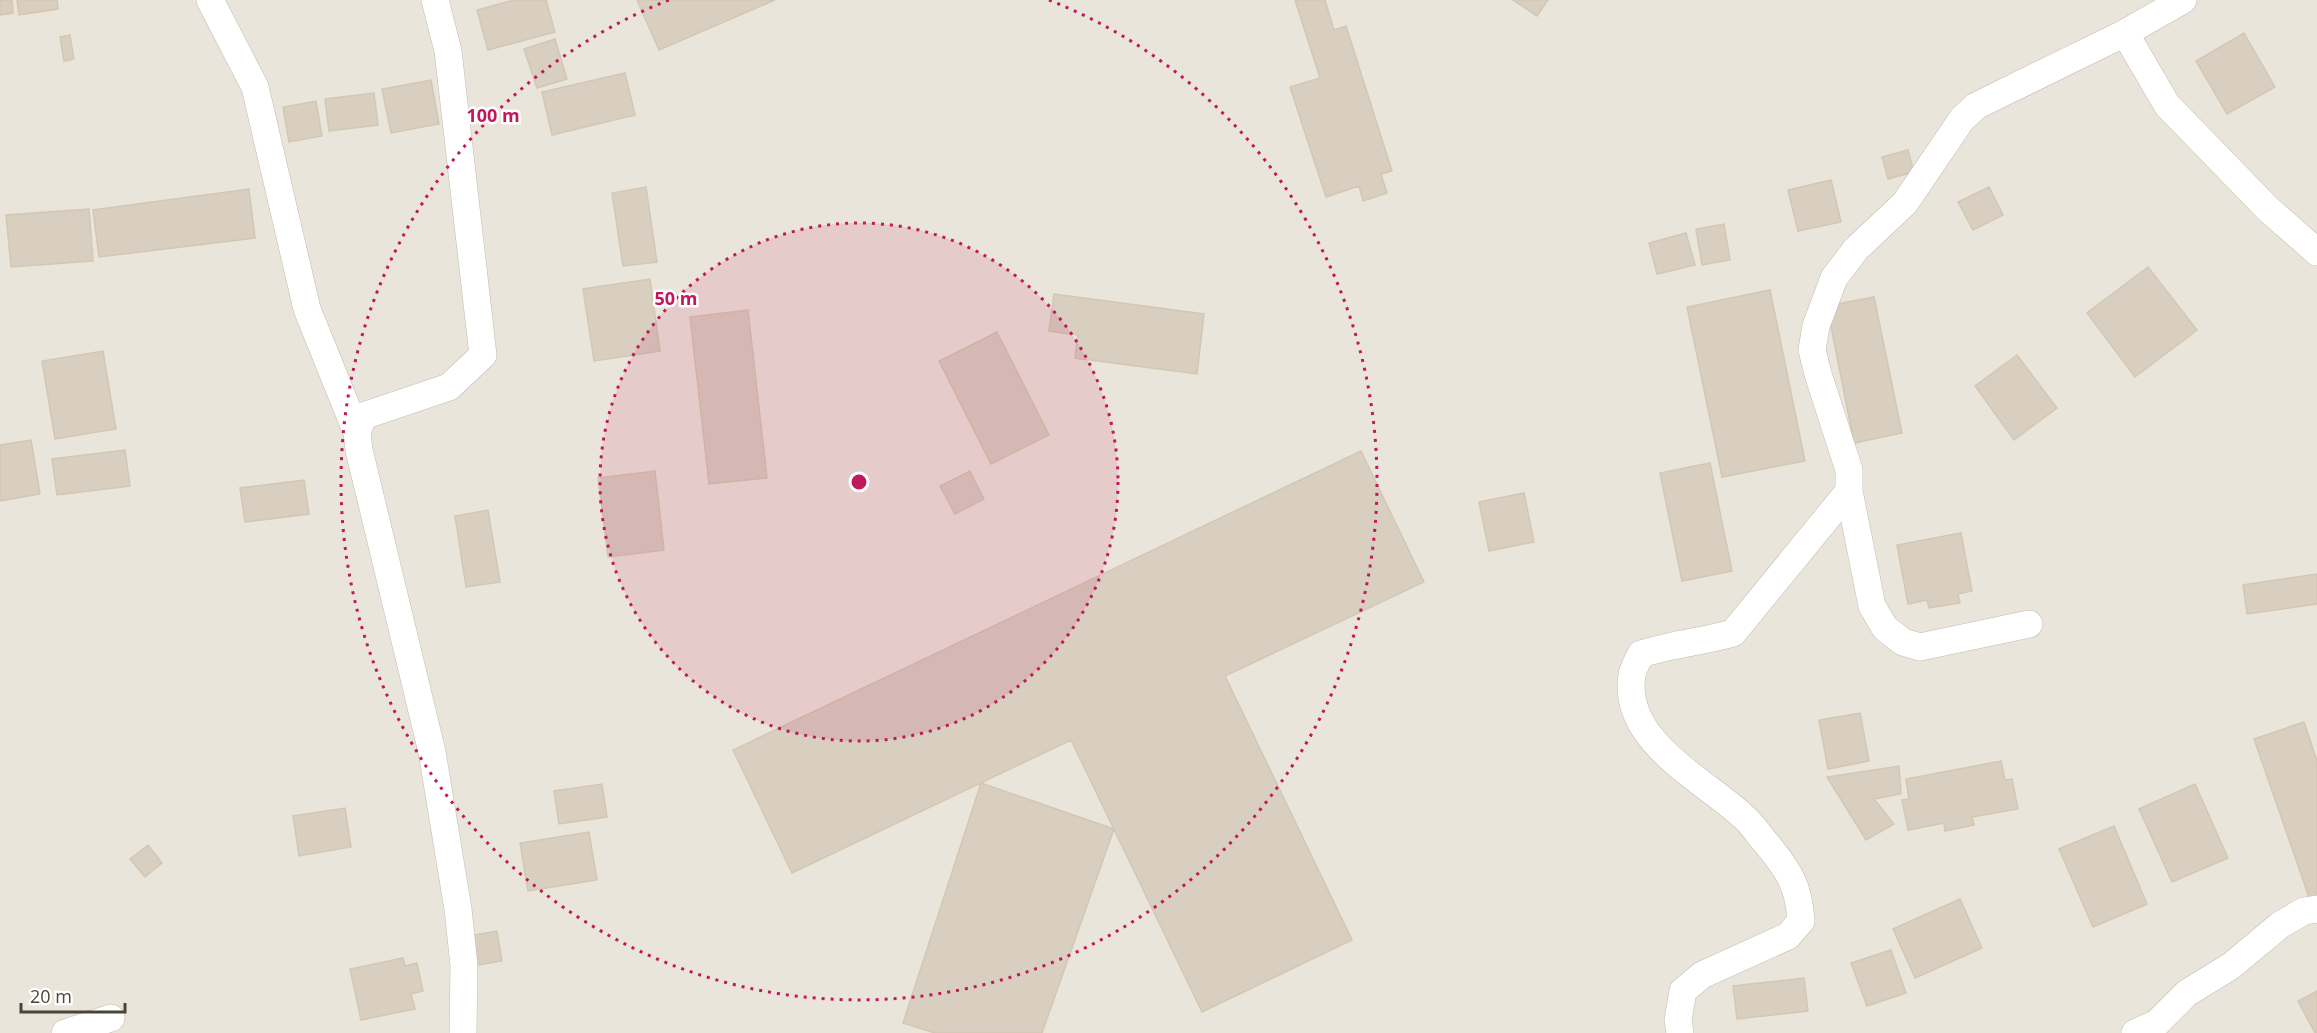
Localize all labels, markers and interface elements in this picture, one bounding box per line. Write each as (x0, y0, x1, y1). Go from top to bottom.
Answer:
text: 100 m (466, 103, 520, 127)
text: 50 m (655, 286, 697, 310)
centre of rings (849, 472, 869, 492)
scale bar (21, 976, 124, 1014)
text: 20 m (30, 984, 72, 1008)

